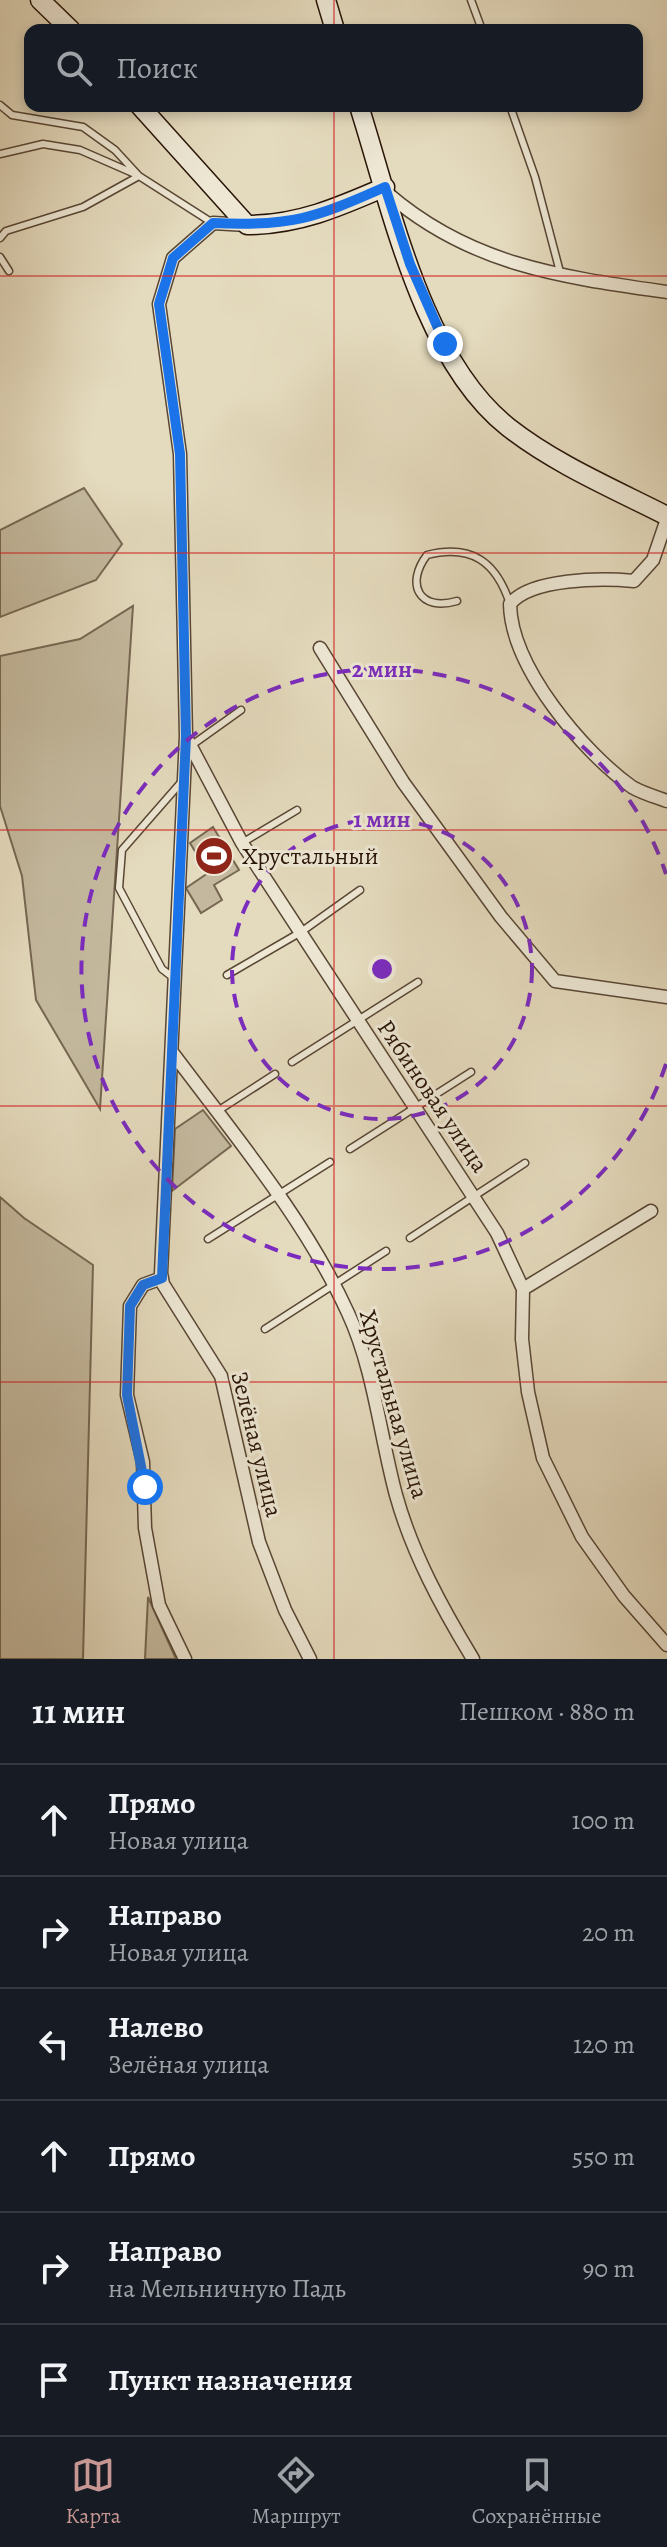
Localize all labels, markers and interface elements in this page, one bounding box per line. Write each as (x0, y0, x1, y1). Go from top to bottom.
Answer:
search box (24, 24, 643, 112)
icon: search (52, 46, 96, 90)
text: Поиск (116, 48, 198, 88)
route end (427, 326, 463, 362)
text: 2 мин (352, 653, 412, 685)
text: 1 мин (353, 803, 411, 835)
sports icon: Хрустальный (193, 835, 235, 877)
place label: Хрустальный (242, 840, 379, 872)
centre of rings (368, 955, 396, 983)
street label: Рябиновая улица (370, 1013, 496, 1179)
street label: Хрустальная улица (352, 1306, 436, 1502)
street label: Зелёная улица (223, 1368, 291, 1520)
route start (127, 1469, 163, 1505)
text: 11 мин (32, 1688, 125, 1735)
text: Пешком · 880 m (459, 1694, 635, 1729)
text: Прямо (108, 1783, 195, 1823)
icon: ahead (32, 1798, 76, 1842)
text: 100 m (572, 1803, 635, 1838)
text: Новая улица (108, 1823, 249, 1858)
text: Направо (108, 1895, 222, 1935)
icon: right (32, 1910, 76, 1954)
text: 20 m (582, 1915, 635, 1950)
text: Новая улица (108, 1935, 249, 1970)
text: Налево (108, 2007, 203, 2047)
icon: left (32, 2022, 76, 2066)
text: 120 m (573, 2027, 635, 2062)
text: Зелёная улица (108, 2047, 269, 2082)
icon: ahead (32, 2134, 76, 2178)
text: Прямо (108, 2136, 195, 2176)
text: 550 m (572, 2139, 635, 2174)
text: Направо (108, 2231, 222, 2271)
icon: right (32, 2246, 76, 2290)
text: 90 m (583, 2251, 635, 2286)
text: на Мельничную Падь (108, 2271, 346, 2306)
icon: arrive (32, 2358, 76, 2402)
text: Пункт назначения (108, 2360, 353, 2400)
tab: Карта (65, 2453, 121, 2531)
tab: Маршрут (252, 2453, 341, 2531)
tab: Сохранённые (472, 2453, 602, 2531)

